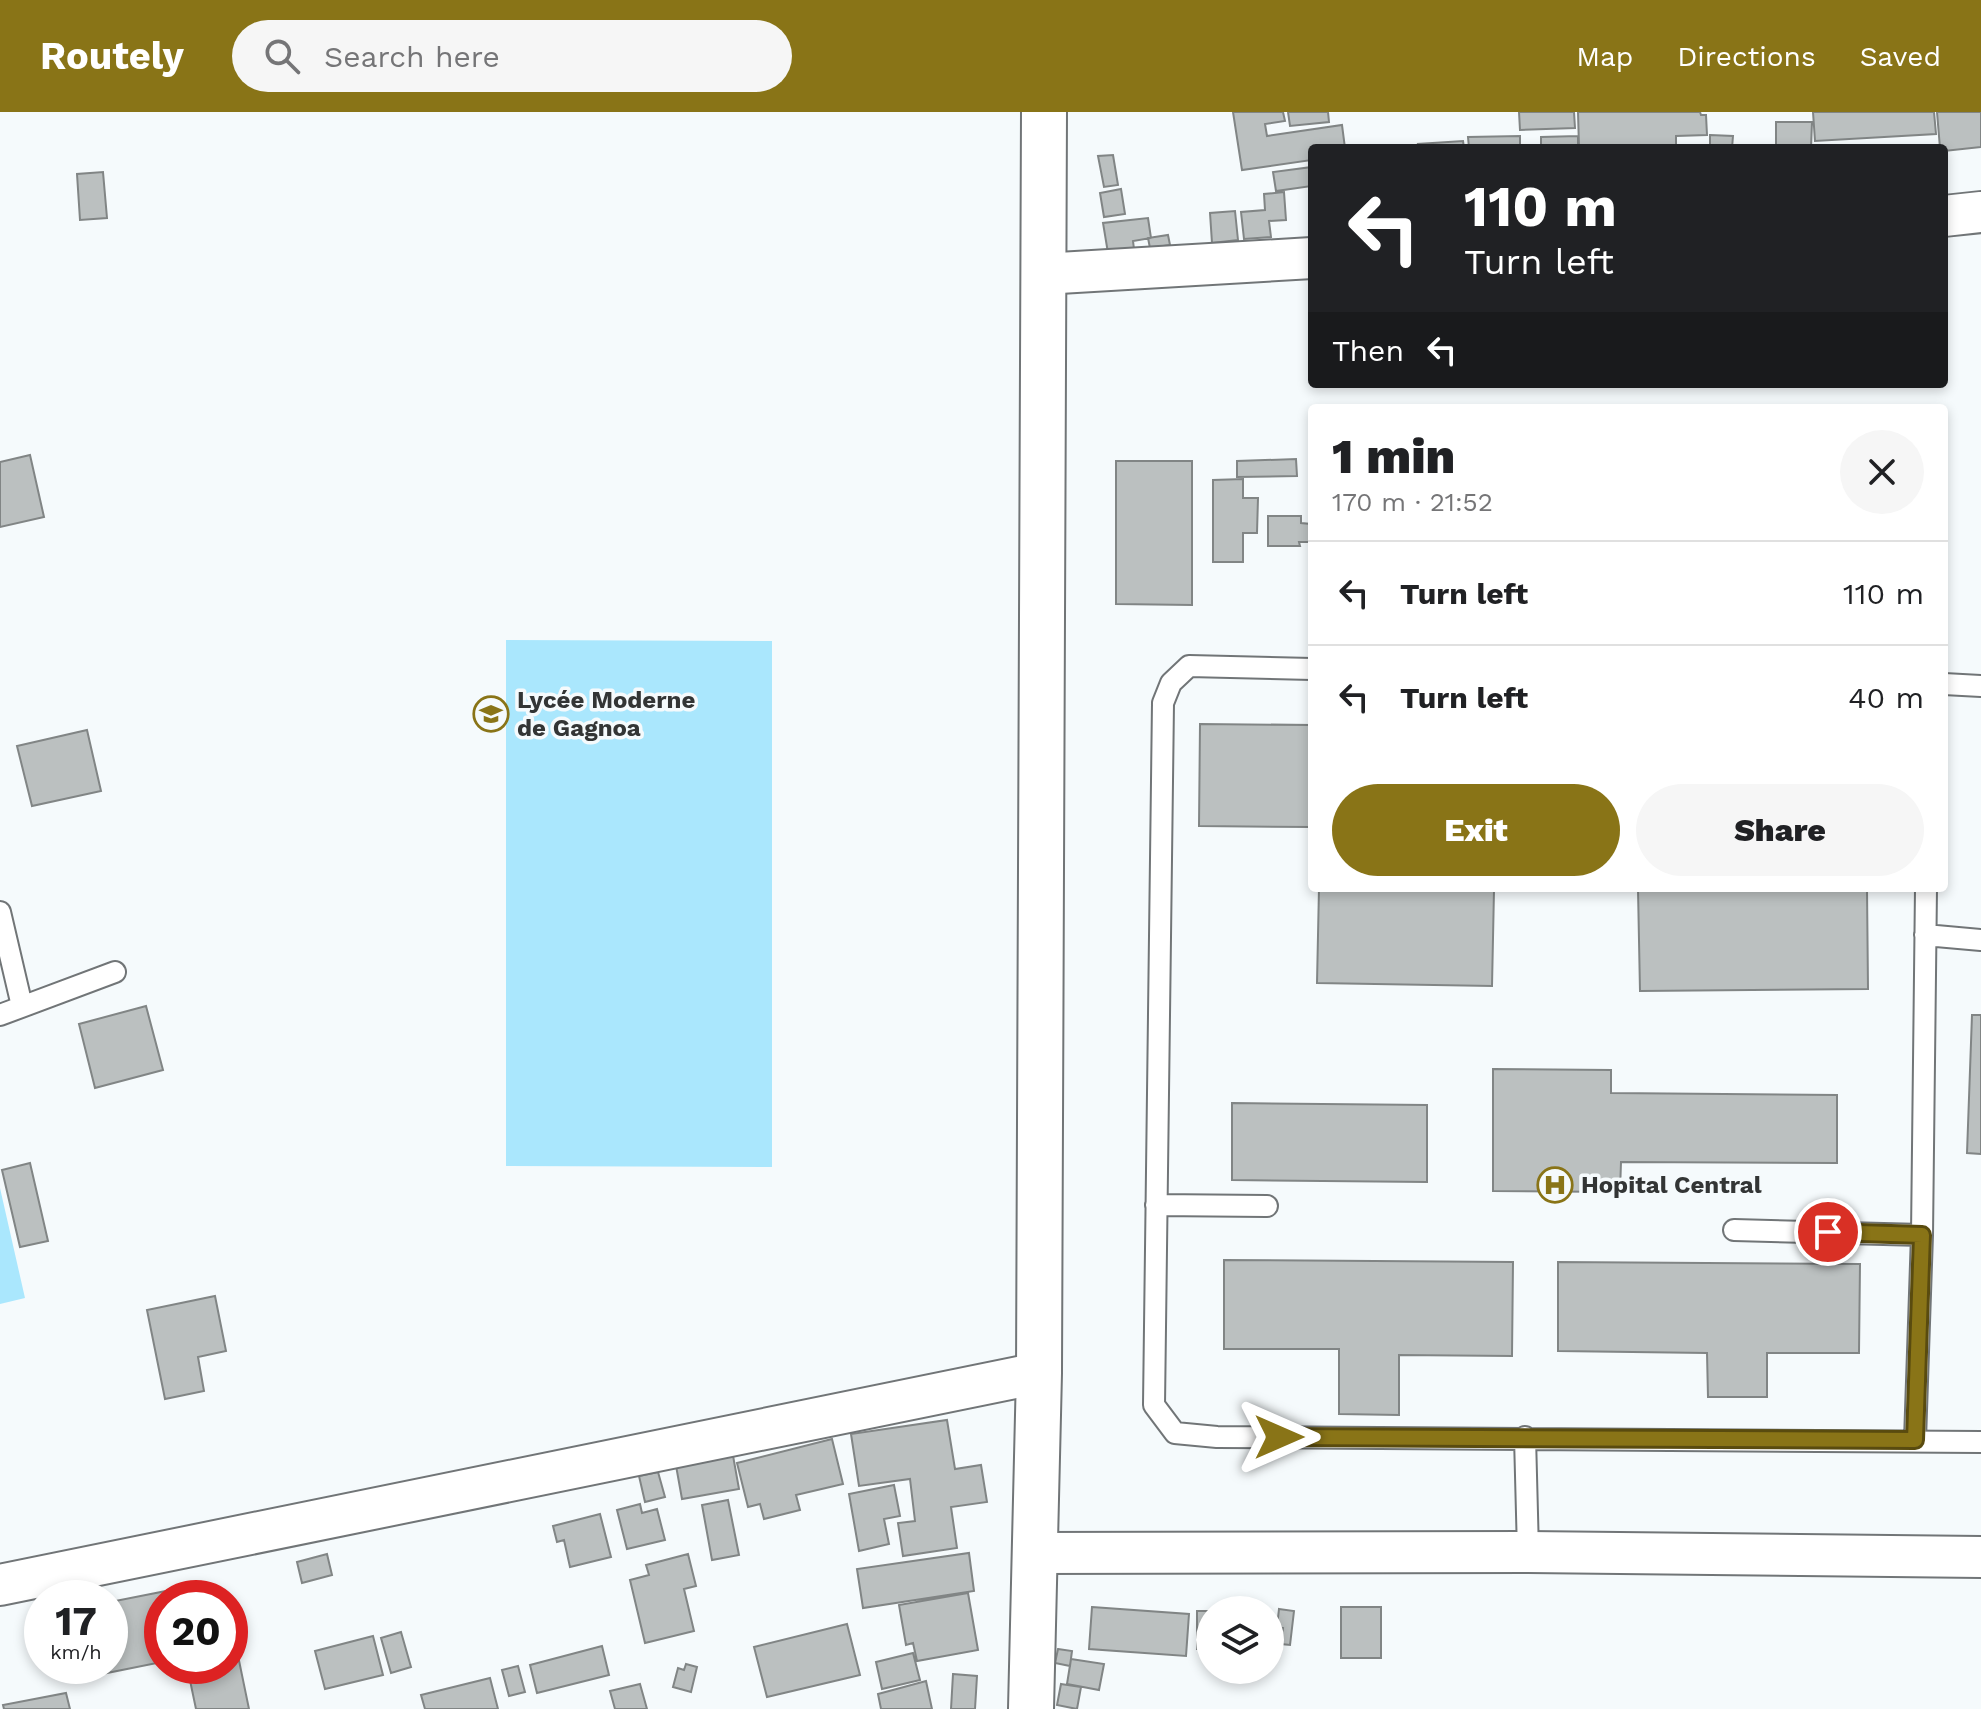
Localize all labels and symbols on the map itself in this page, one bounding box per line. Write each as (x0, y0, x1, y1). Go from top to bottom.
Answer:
place label: Lycée Moderne de Gagnoa (517, 686, 695, 742)
school or university icon: Lycée Moderne de Gagnoa (472, 695, 510, 733)
hospital icon: Hopital Central (1536, 1166, 1574, 1204)
place label: Hopital Central (1581, 1171, 1762, 1199)
pin (1794, 1198, 1862, 1266)
position arrow (1237, 1395, 1321, 1479)
speed limit sign: 20 (144, 1580, 248, 1684)

